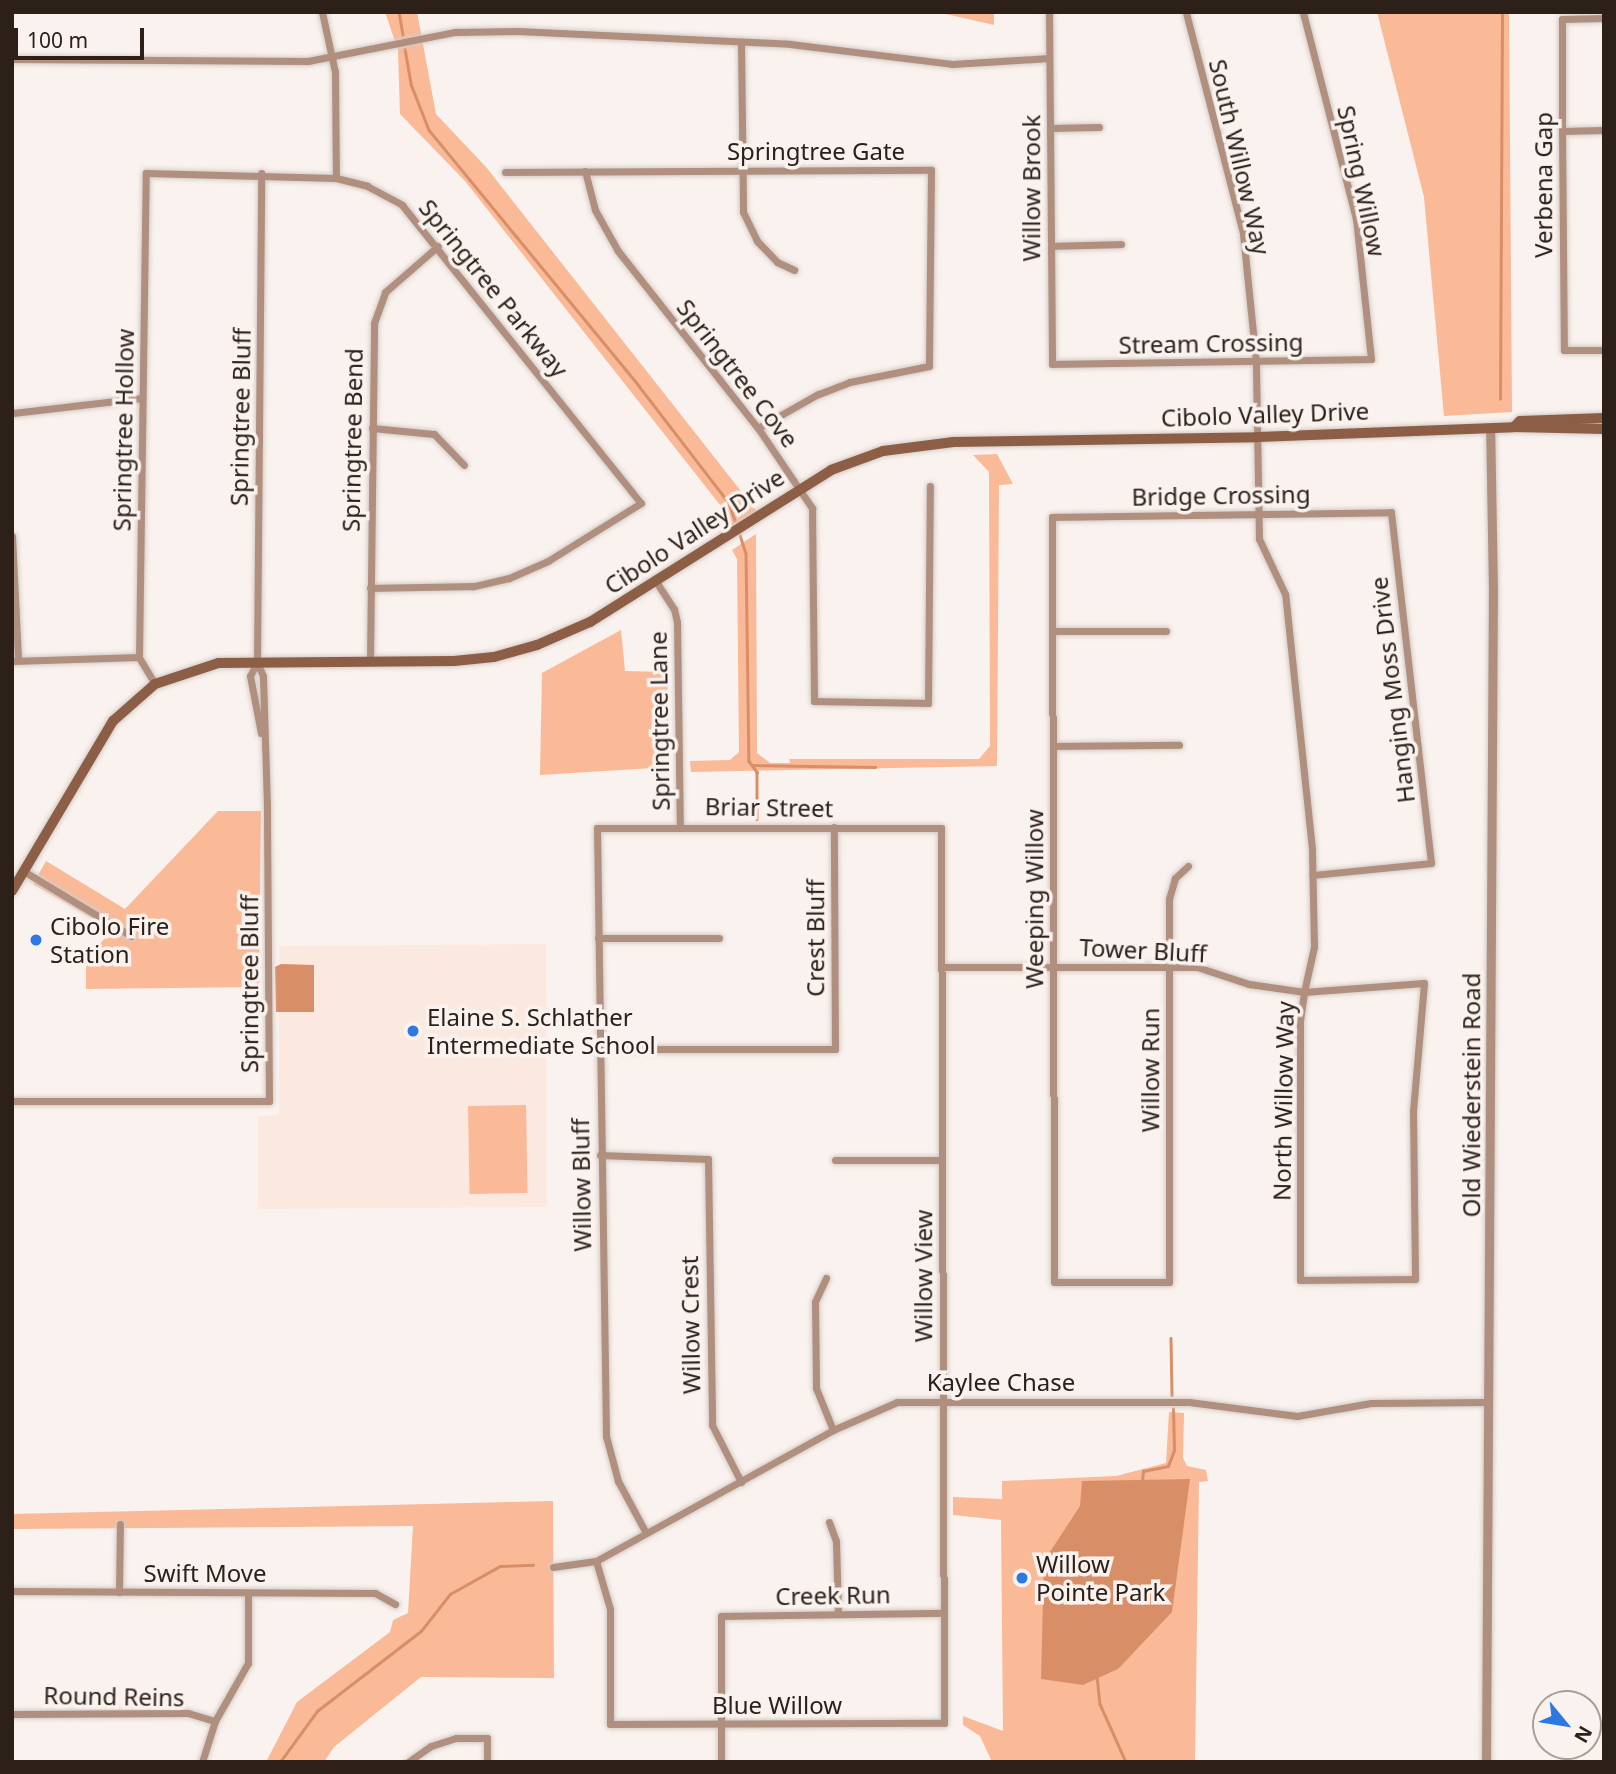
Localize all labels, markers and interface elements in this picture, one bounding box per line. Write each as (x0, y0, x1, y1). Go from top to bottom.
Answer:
scale bar (18, 14, 147, 58)
text: 100 m (27, 26, 88, 54)
street label: South Willow Way (1203, 56, 1277, 258)
street label: Spring Willow (1332, 103, 1392, 259)
street label: Verbena Gap (1529, 112, 1557, 258)
street label: Willow Brook (1017, 115, 1045, 261)
street label: Springtree Gate (727, 137, 905, 165)
street label: Springtree Parkway (413, 193, 575, 383)
street label: Springtree Cove (671, 293, 805, 453)
street label: Stream Crossing (1118, 327, 1304, 359)
street label: Springtree Hollow (107, 328, 139, 532)
street label: Springtree Bluff (224, 328, 256, 506)
street label: Springtree Bend (336, 348, 368, 532)
street label: Cibolo Valley Drive (1160, 396, 1370, 432)
street label: Cibolo Valley Drive (599, 462, 789, 600)
street label: Bridge Crossing (1131, 479, 1311, 511)
street label: Hanging Moss Drive (1364, 575, 1420, 805)
street label: Springtree Lane (643, 631, 675, 811)
street label: Briar Street (705, 791, 833, 823)
street label: Weeping Willow (1020, 809, 1048, 989)
street label: Crest Bluff (801, 879, 829, 997)
street label: Springtree Bluff (235, 895, 263, 1073)
place label: Cibolo Fire Station (50, 912, 169, 968)
marker: Cibolo Fire Station (28, 932, 44, 948)
street label: Tower Bluff (1079, 932, 1207, 968)
street label: Old Wiederstein Road (1457, 973, 1485, 1217)
street label: North Willow Way (1267, 1001, 1299, 1201)
place label: Elaine S. Schlather Intermediate School (427, 1003, 656, 1059)
street label: Willow Run (1136, 1008, 1164, 1132)
marker: Elaine S. Schlather Intermediate School (405, 1023, 421, 1039)
street label: Willow Bluff (565, 1118, 597, 1252)
street label: Willow View (909, 1210, 937, 1342)
street label: Willow Crest (674, 1256, 706, 1394)
street label: Kaylee Chase (927, 1368, 1075, 1396)
place label: Willow Pointe Park (1036, 1550, 1165, 1606)
street label: Swift Move (144, 1559, 266, 1587)
marker: Willow Pointe Park (1014, 1570, 1030, 1586)
street label: Creek Run (775, 1580, 891, 1610)
street label: Round Reins (43, 1680, 185, 1712)
north arrow (1532, 1690, 1602, 1760)
street label: Blue Willow (712, 1691, 842, 1719)
text: N (1568, 1721, 1599, 1748)

